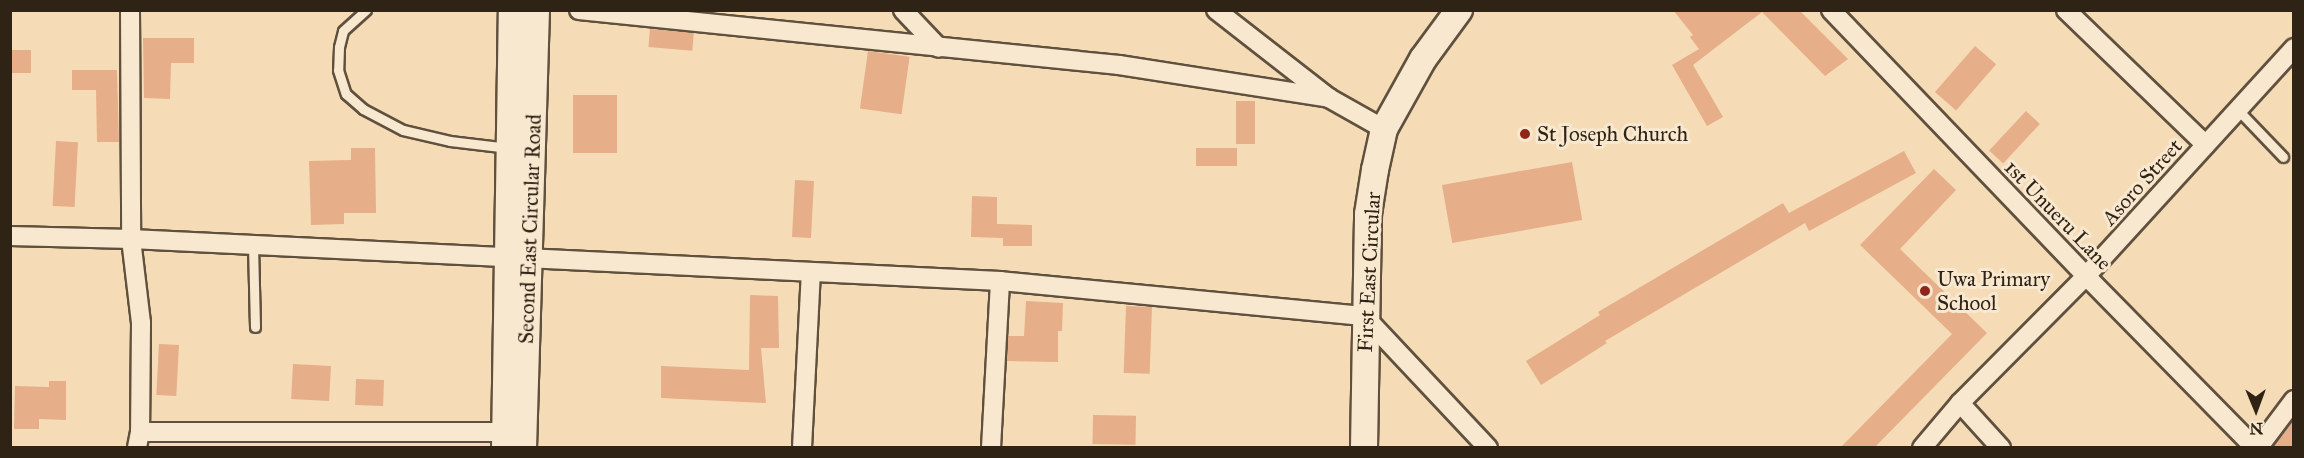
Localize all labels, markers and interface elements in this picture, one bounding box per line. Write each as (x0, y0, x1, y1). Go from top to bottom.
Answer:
street label: Second East Circular Road (513, 114, 547, 344)
place label: St Joseph Church (1537, 121, 1688, 147)
marker: St Joseph Church (1518, 127, 1532, 141)
street label: Asoro Street (2097, 134, 2187, 230)
street label: 1st Unueru Lane (1999, 155, 2117, 275)
street label: First East Circular (1352, 191, 1386, 353)
place label: Uwa Primary School (1937, 266, 2050, 316)
marker: Uwa Primary School (1918, 284, 1932, 298)
north arrow (2226, 380, 2286, 440)
text: N (2249, 419, 2263, 438)

